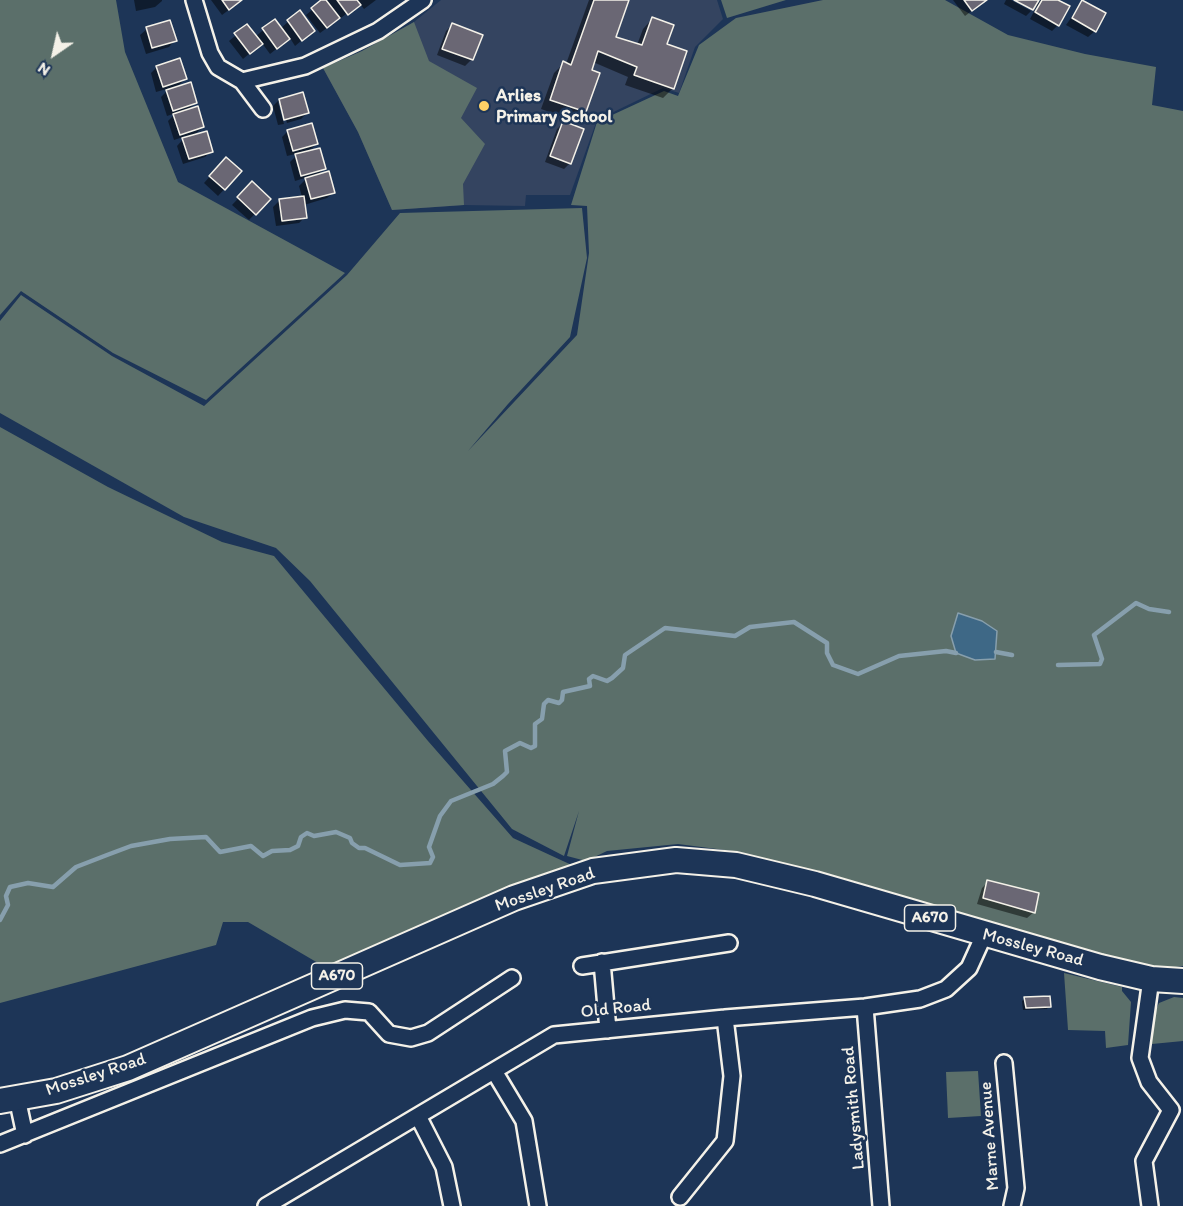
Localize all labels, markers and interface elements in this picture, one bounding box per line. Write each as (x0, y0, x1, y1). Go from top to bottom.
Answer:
north arrow (24, 24, 84, 84)
text: N (34, 58, 53, 80)
place label: Arlies Primary School (496, 85, 612, 128)
marker: Arlies Primary School (477, 99, 491, 113)
street label: Mossley Road (492, 863, 598, 917)
road number: A670 (904, 905, 956, 931)
street label: Mossley Road (980, 924, 1086, 972)
road number: A670 (312, 963, 362, 989)
street label: Old Road (580, 995, 652, 1023)
street label: Ladysmith Road (838, 1045, 870, 1171)
street label: Mossley Road (43, 1049, 149, 1101)
street label: Marne Avenue (975, 1081, 1005, 1191)

